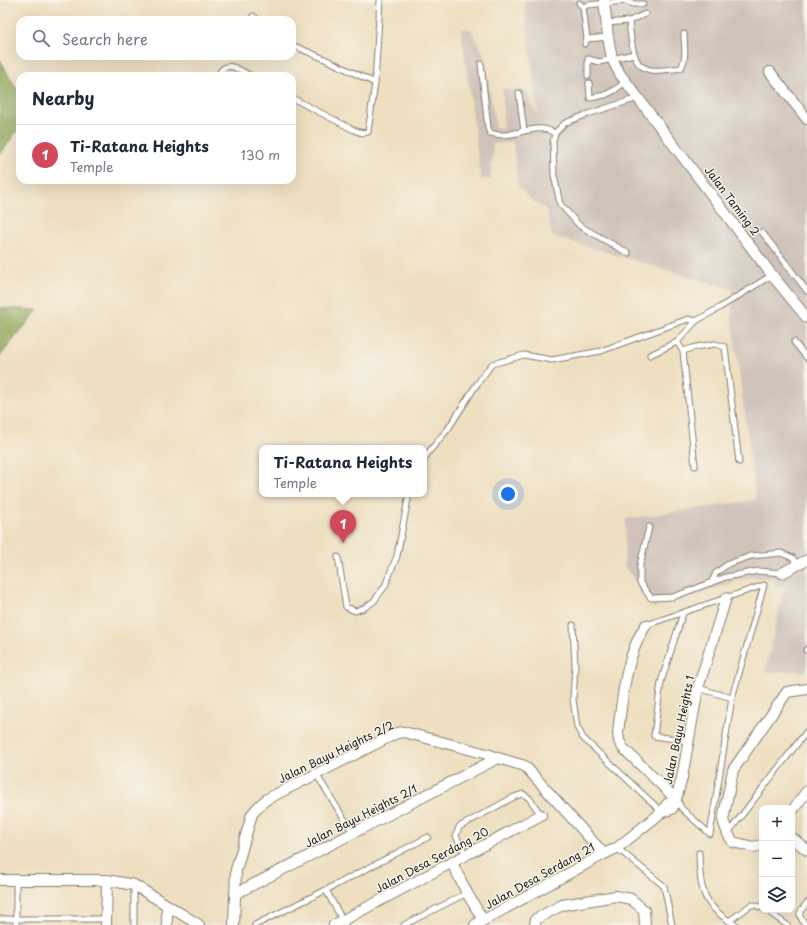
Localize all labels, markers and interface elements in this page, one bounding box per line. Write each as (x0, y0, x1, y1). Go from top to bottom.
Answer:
search box (16, 16, 296, 60)
icon: search (30, 27, 52, 49)
text: Search here (62, 27, 148, 50)
text: Nearby (32, 85, 94, 111)
text: Ti-Ratana Heights (70, 134, 209, 157)
text: 1 (42, 145, 48, 164)
text: 130 m (241, 145, 280, 164)
text: Temple (70, 157, 113, 176)
street label: Jalan Taming 2 (701, 163, 764, 239)
popup (259, 445, 427, 497)
text: Ti-Ratana Heights (274, 450, 412, 473)
text: Temple (274, 473, 317, 492)
your location (498, 484, 518, 504)
pin: 1 (330, 510, 356, 543)
street label: Jalan Bayu Heights 1 (659, 674, 698, 786)
street label: Jalan Bayu Heights 2/2 (275, 716, 397, 787)
street label: Jalan Bayu Heights 2/1 (302, 780, 420, 851)
map controls (759, 805, 795, 913)
button: + (759, 805, 795, 841)
street label: Jalan Desa Serdang 20 (372, 822, 492, 897)
street label: Jalan Desa Serdang 21 (482, 838, 598, 913)
button: − (759, 841, 795, 877)
button: layers (759, 877, 795, 913)

